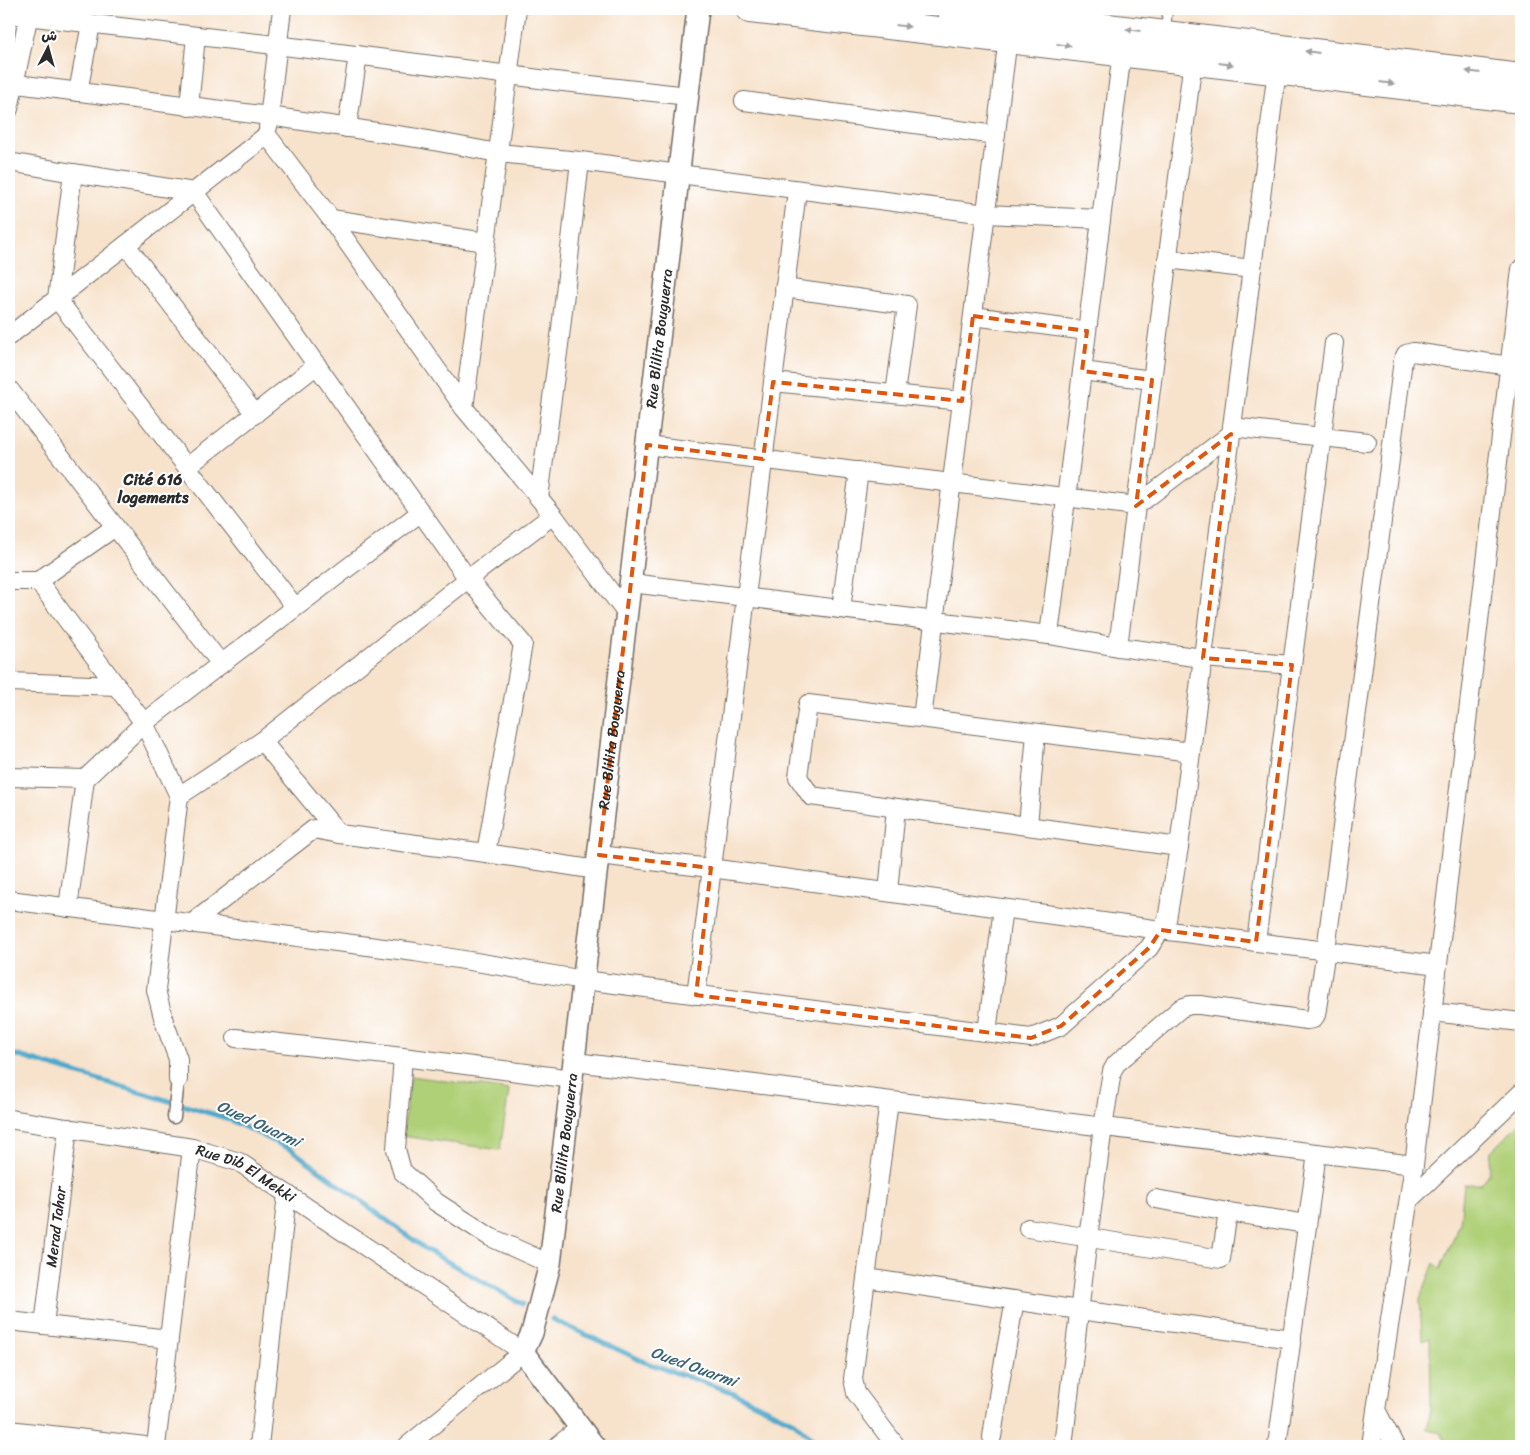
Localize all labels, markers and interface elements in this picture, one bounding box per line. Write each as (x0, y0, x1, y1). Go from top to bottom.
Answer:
north arrow (22, 22, 72, 72)
text: ش (40, 22, 58, 49)
one-way arrow (895, 22, 911, 30)
one-way arrow (1125, 26, 1141, 34)
one-way arrow (1057, 41, 1073, 49)
one-way arrow (1303, 48, 1319, 56)
one-way arrow (1218, 60, 1234, 68)
one-way arrow (1465, 68, 1481, 76)
one-way arrow (1380, 79, 1396, 87)
street label: Rue Blilita Bouguerra (638, 267, 680, 410)
district label: Cité 616 logements (116, 465, 189, 512)
street label: Rue Blilita Bouguerra (591, 668, 633, 811)
street label: Rue Blilita Bouguerra (543, 1071, 585, 1214)
water label: Oued Ouarmi (212, 1091, 309, 1157)
street label: Rue Dib El Mekki (193, 1137, 302, 1210)
street label: Merad Tahar (38, 1184, 74, 1269)
water label: Oued Ouarmi (647, 1337, 744, 1397)

